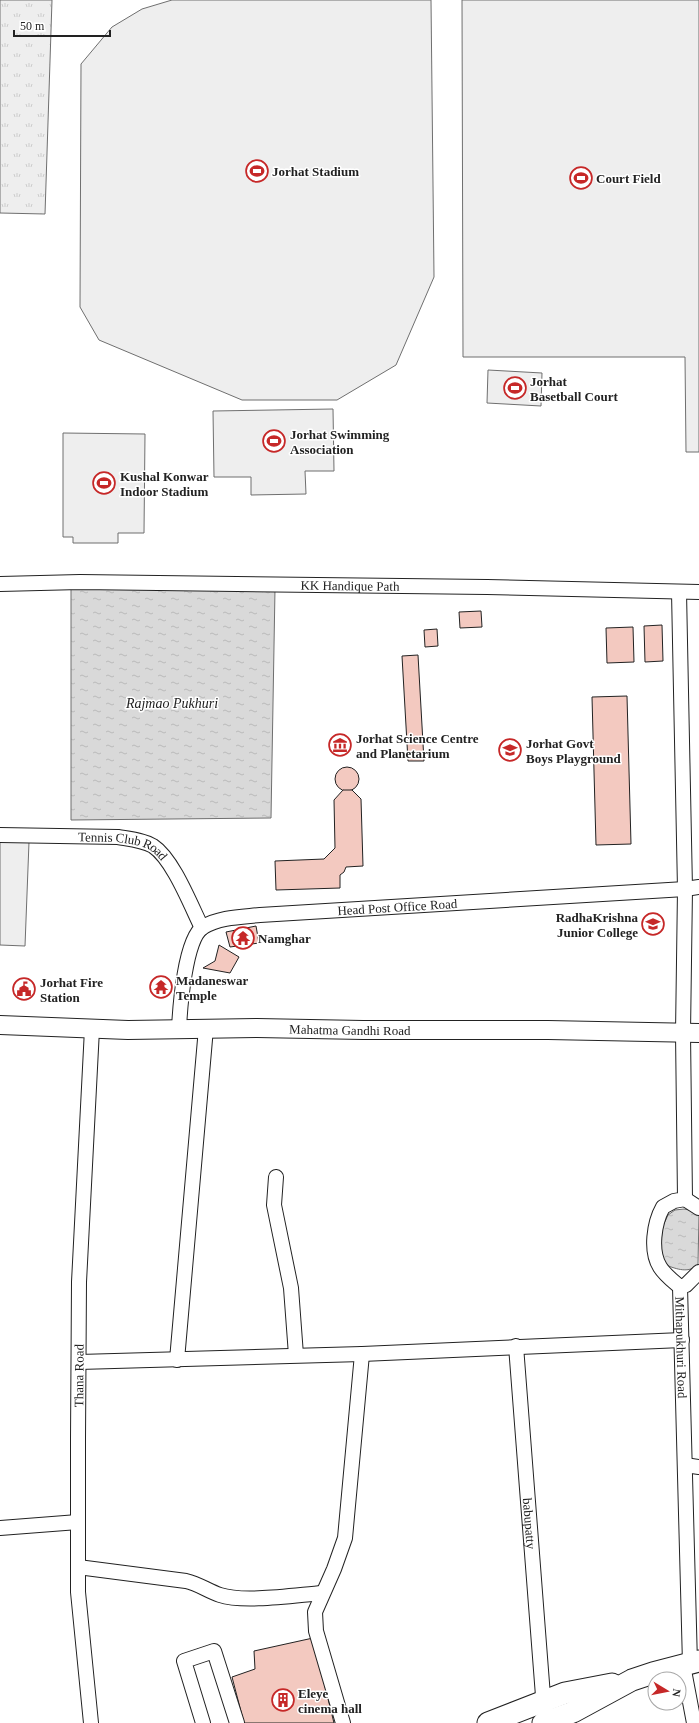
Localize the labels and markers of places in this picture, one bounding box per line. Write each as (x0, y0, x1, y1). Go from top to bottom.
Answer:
sports icon: Jorhat Stadium (244, 158, 270, 184)
place label: Jorhat Stadium (272, 164, 359, 179)
sports icon: Court Field (568, 165, 594, 191)
place label: Court Field (596, 171, 661, 186)
place label: Jorhat Basetball Court (530, 374, 618, 404)
sports icon: Jorhat Basetball Court (502, 375, 528, 401)
place label: Jorhat Swimming Association (290, 427, 390, 457)
sports icon: Jorhat Swimming Association (261, 428, 287, 454)
place label: Kushal Konwar Indoor Stadium (120, 469, 209, 499)
sports icon: Kushal Konwar Indoor Stadium (91, 470, 117, 496)
place label: Jorhat Science Centre and Planetarium (356, 731, 479, 761)
museum icon: Jorhat Science Centre and Planetarium (327, 732, 353, 758)
place label: Jorhat Govt Boys Playground (526, 736, 622, 766)
school or university icon: Jorhat Govt Boys Playground (497, 737, 523, 763)
place label: RadhaKrishna Junior College (556, 910, 638, 940)
school or university icon: RadhaKrishna Junior College (640, 911, 666, 937)
temple icon: Namghar (230, 925, 256, 951)
place label: Namghar (258, 931, 311, 946)
place label: Madaneswar Temple (176, 973, 248, 1003)
temple icon: Madaneswar Temple (148, 974, 174, 1000)
place label: Jorhat Fire Station (40, 975, 103, 1005)
public building icon: Jorhat Fire Station (11, 976, 37, 1002)
place label: Eleye cinema hall (298, 1686, 362, 1716)
building icon: Eleye cinema hall (270, 1687, 296, 1713)

